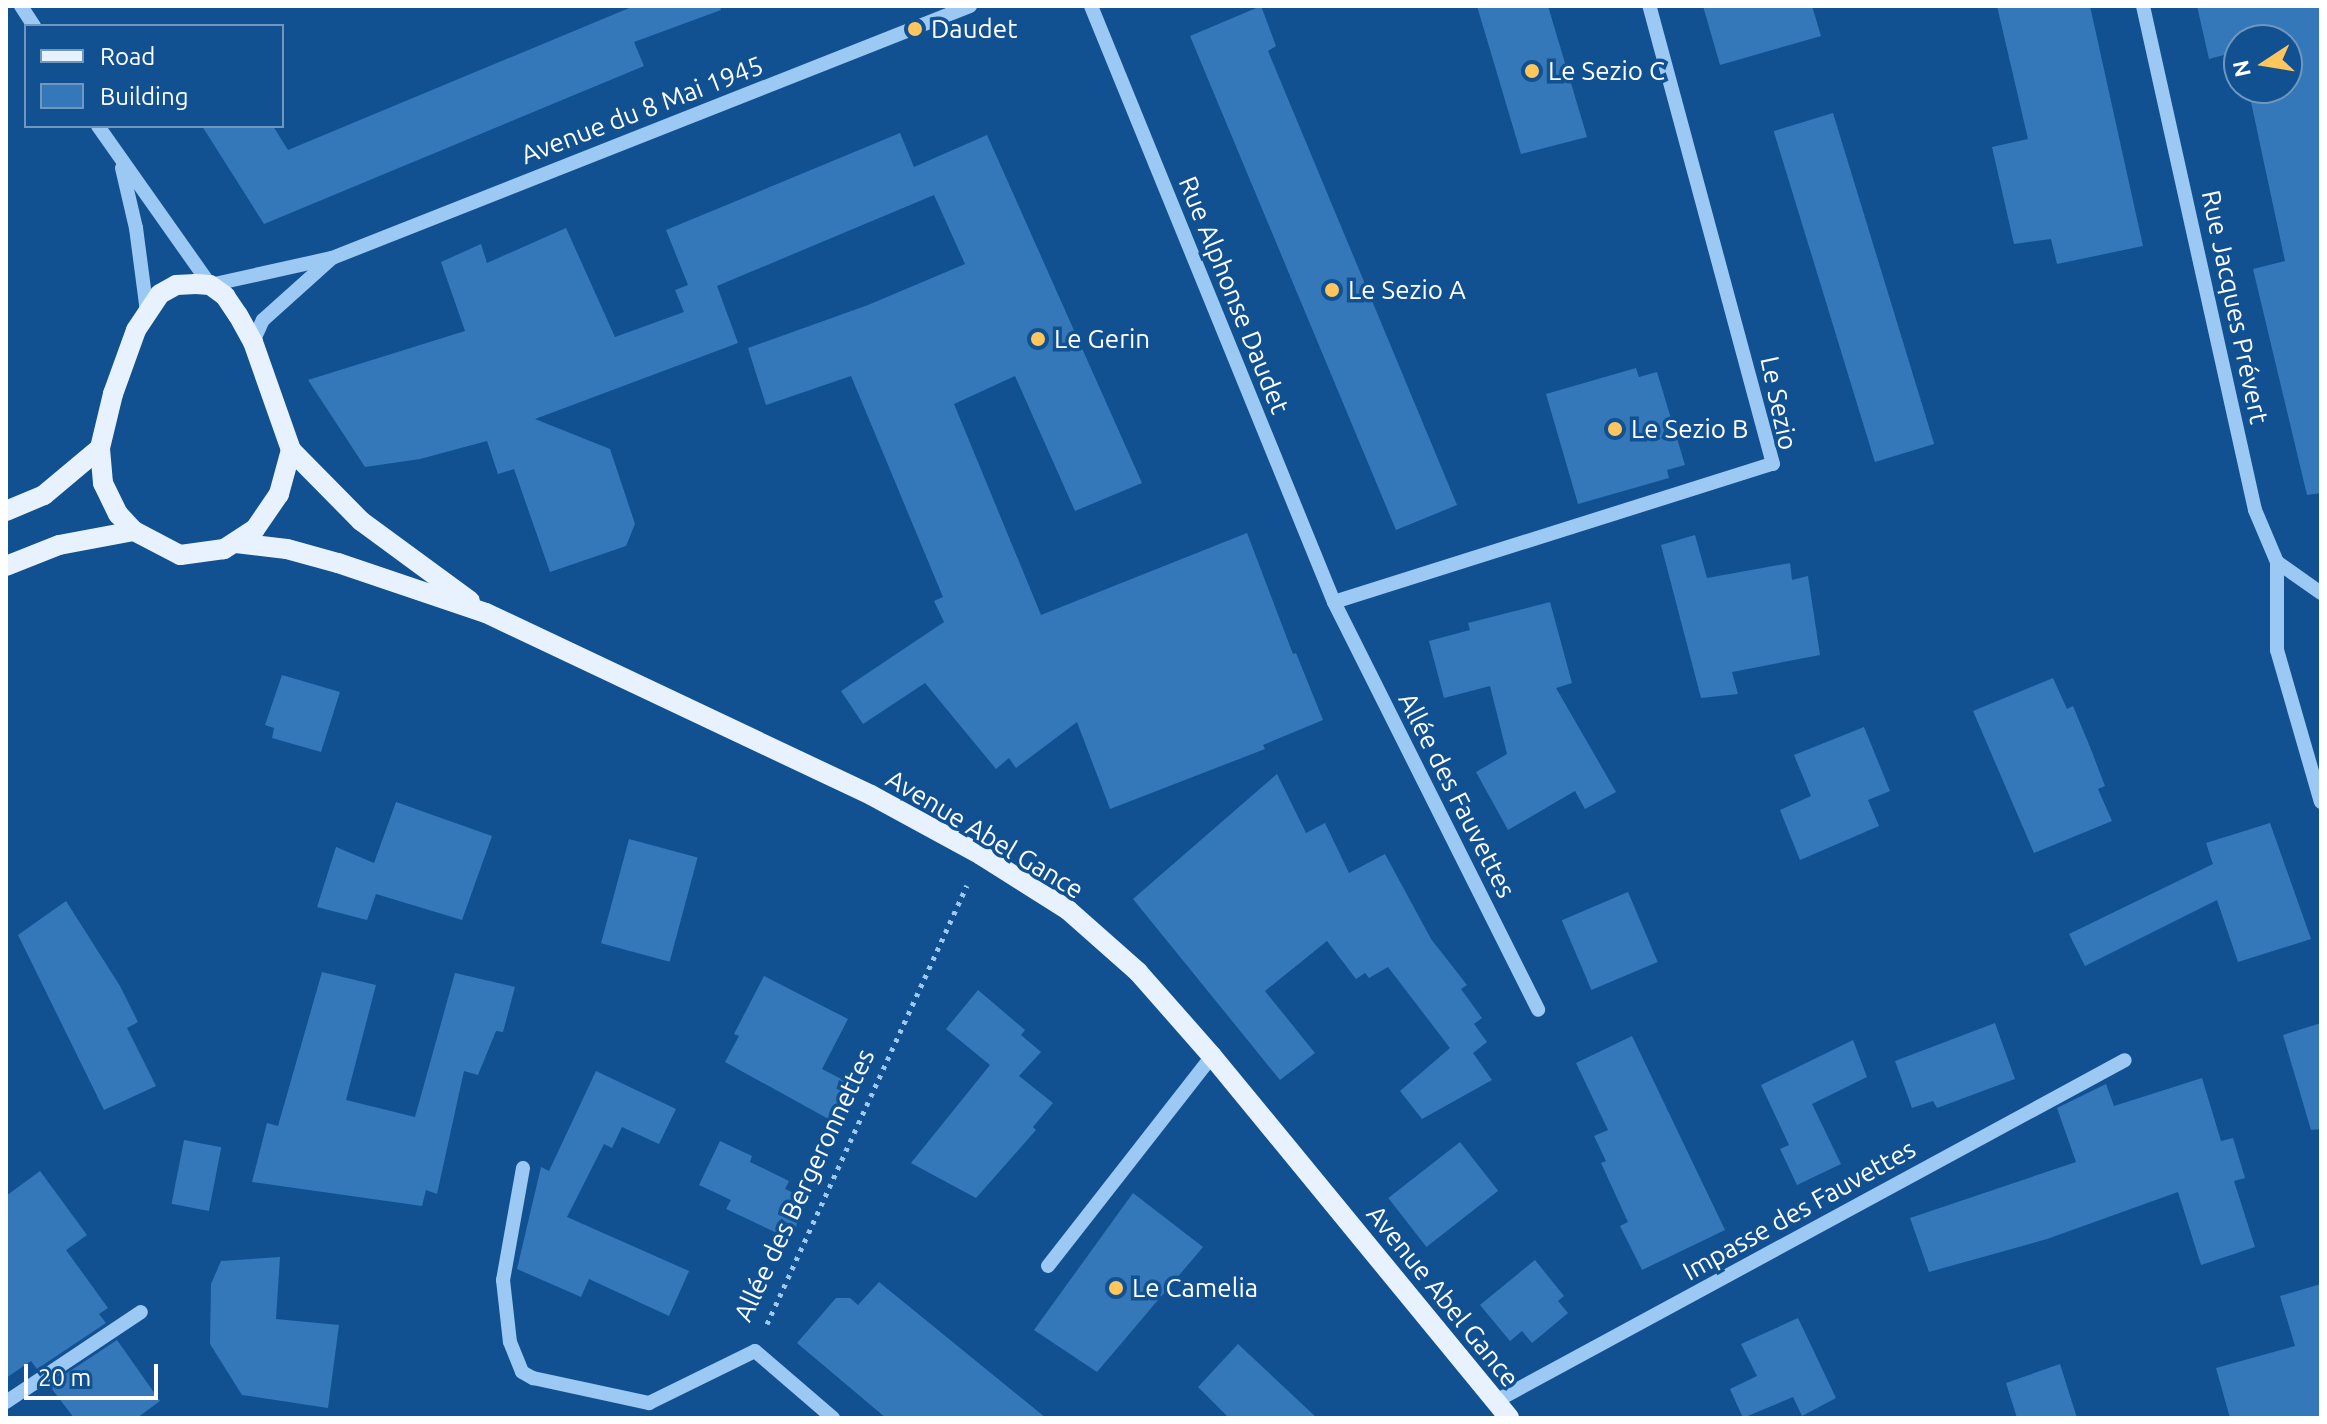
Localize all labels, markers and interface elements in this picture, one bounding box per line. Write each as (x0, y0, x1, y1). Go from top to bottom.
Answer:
place label: Daudet (931, 13, 1017, 45)
marker: Daudet (906, 20, 924, 38)
legend (24, 24, 284, 128)
north arrow (2223, 24, 2303, 104)
text: Road (100, 43, 155, 70)
street label: Avenue du 8 Mai 1945 (516, 49, 768, 171)
place label: Le Sezio C (1548, 55, 1665, 87)
text: N (2227, 58, 2255, 79)
marker: Le Sezio C (1523, 62, 1541, 80)
text: Building (100, 83, 188, 110)
street label: Rue Alphonse Daudet (1172, 172, 1296, 418)
street label: Rue Jacques Prévert (2195, 187, 2275, 427)
place label: Le Sezio A (1348, 274, 1466, 306)
marker: Le Sezio A (1323, 281, 1341, 299)
place label: Le Gerin (1054, 323, 1150, 355)
marker: Le Gerin (1029, 330, 1047, 348)
street label: Le Sezio (1754, 353, 1804, 453)
place label: Le Sezio B (1631, 413, 1748, 445)
marker: Le Sezio B (1606, 420, 1624, 438)
street label: Allée des Fauvettes (1392, 687, 1522, 903)
street label: Avenue Abel Gance (881, 763, 1089, 905)
street label: Allée des Bergeronnettes (727, 1044, 881, 1326)
street label: Impasse des Fauvettes (1677, 1133, 1921, 1287)
street label: Avenue Abel Gance (1360, 1199, 1526, 1393)
place label: Le Camelia (1132, 1272, 1258, 1304)
marker: Le Camelia (1107, 1279, 1125, 1297)
scale bar (28, 1348, 162, 1398)
text: 20 m (38, 1364, 91, 1391)

